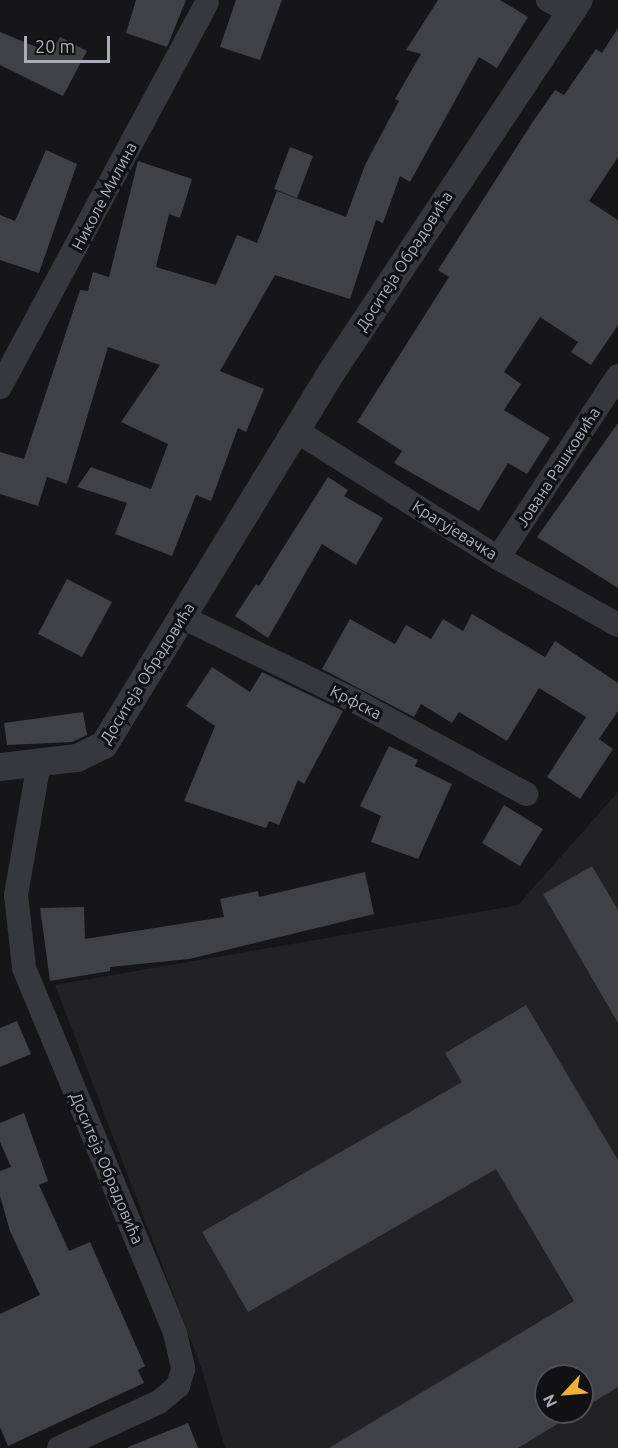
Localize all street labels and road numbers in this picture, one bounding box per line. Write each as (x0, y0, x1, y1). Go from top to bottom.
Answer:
street label: Николе Милина (67, 139, 141, 253)
street label: Доситеја Обрадовића (352, 187, 456, 335)
street label: Јована Рашковића (512, 403, 604, 531)
street label: Крагујевачка (409, 496, 501, 564)
street label: Доситеја Обрадовића (96, 599, 198, 747)
street label: Крфска (327, 681, 385, 723)
street label: Доситеја Обрадовића (66, 1089, 148, 1247)

